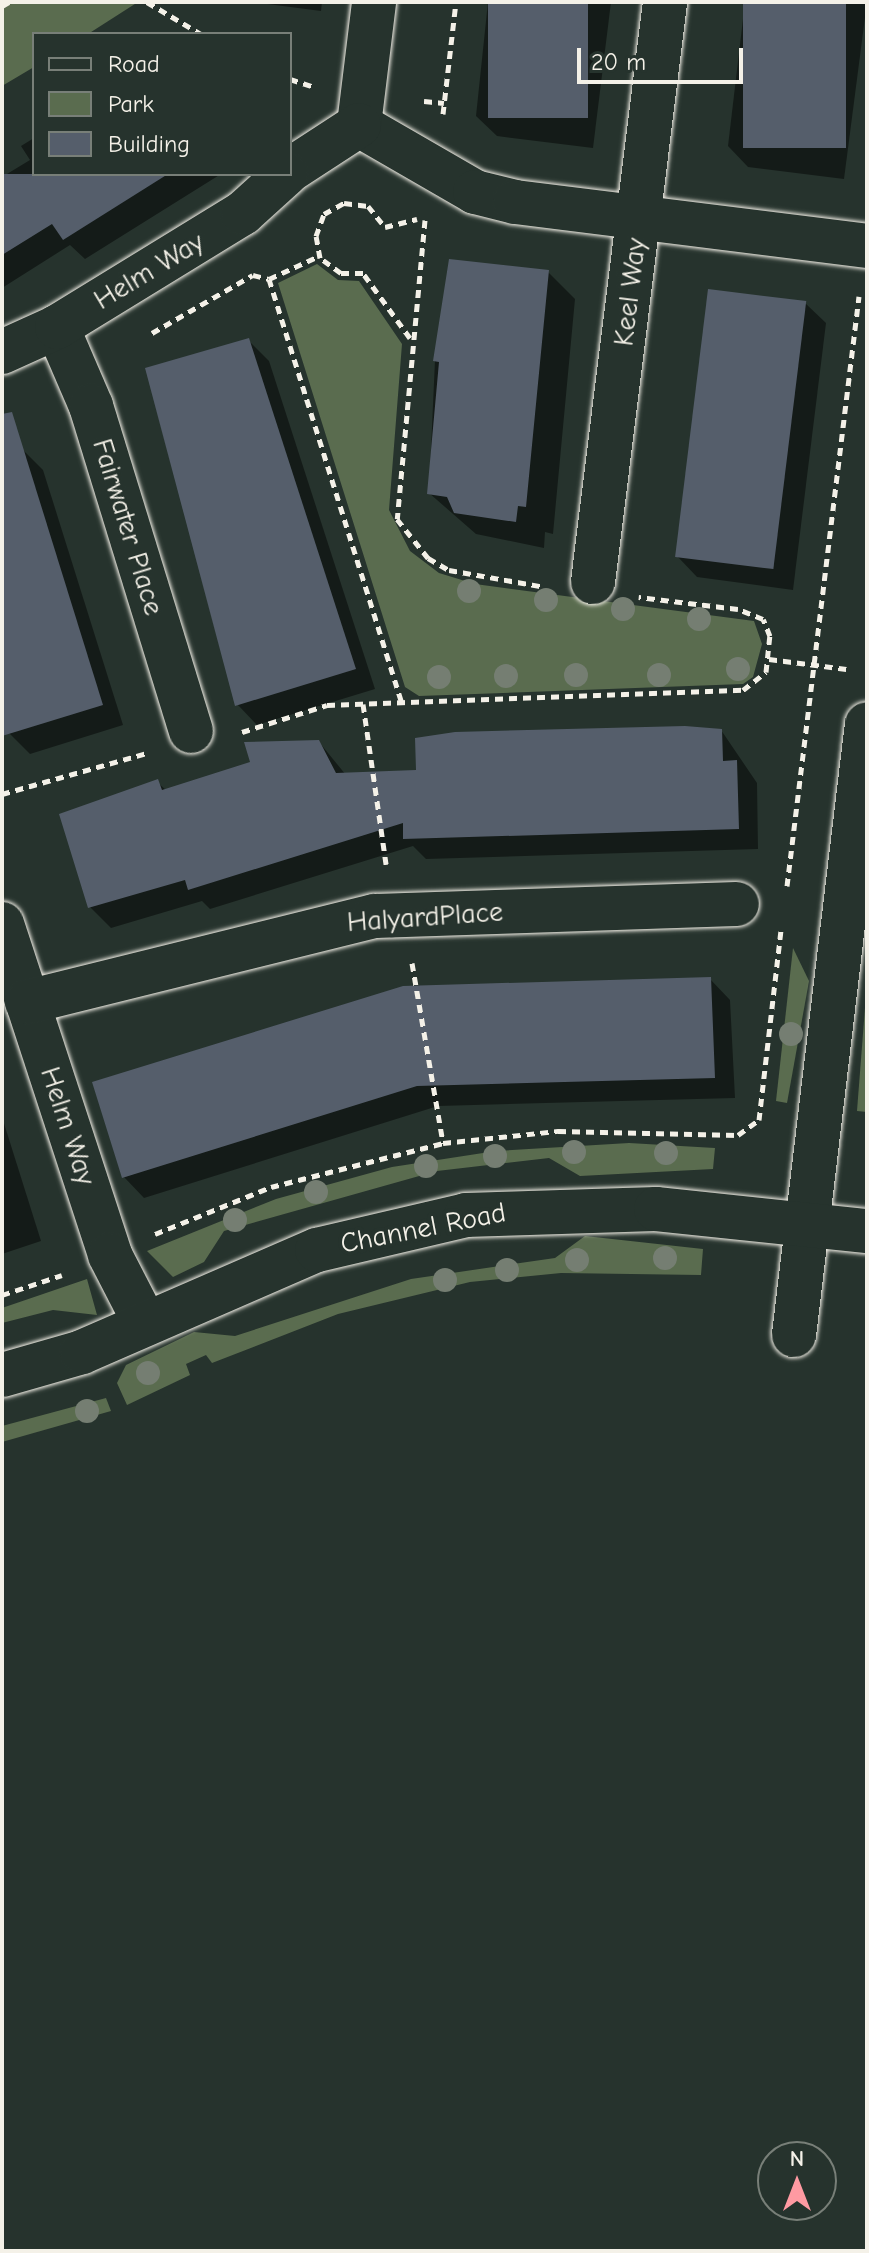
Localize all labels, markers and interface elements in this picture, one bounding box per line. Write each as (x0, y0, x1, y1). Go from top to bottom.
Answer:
legend (32, 32, 292, 176)
scale bar (581, 32, 747, 82)
text: 20 m (591, 48, 646, 76)
text: Road (108, 50, 160, 78)
text: Park (108, 90, 154, 118)
text: Building (108, 130, 190, 158)
street label: Helm Way (88, 225, 210, 317)
street label: Keel Way (607, 236, 653, 348)
street label: Fairwater Place (85, 435, 171, 619)
street label: HalyardPlace (346, 895, 504, 939)
street label: Helm Way (33, 1063, 103, 1189)
street label: Channel Road (338, 1196, 508, 1260)
north arrow (757, 2141, 837, 2221)
text: N (790, 2146, 804, 2172)

